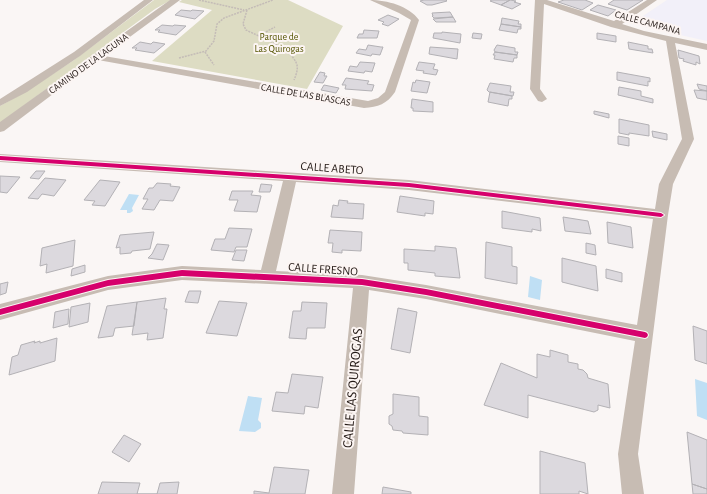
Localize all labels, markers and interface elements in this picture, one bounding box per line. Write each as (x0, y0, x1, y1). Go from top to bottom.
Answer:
street label: CALLE CAMPANA (614, 9, 682, 37)
street label: CAMINO DE LA LAGUNA (47, 32, 130, 96)
park label: Parque de Las Quirogas (254, 32, 304, 54)
street label: CALLE DE LAS BLASCAS (260, 82, 352, 108)
street label: CALLE ABETO (300, 160, 364, 176)
street label: CALLE FRESNO (288, 261, 359, 277)
street label: CALLE LAS QUIROGAS (341, 328, 365, 448)

